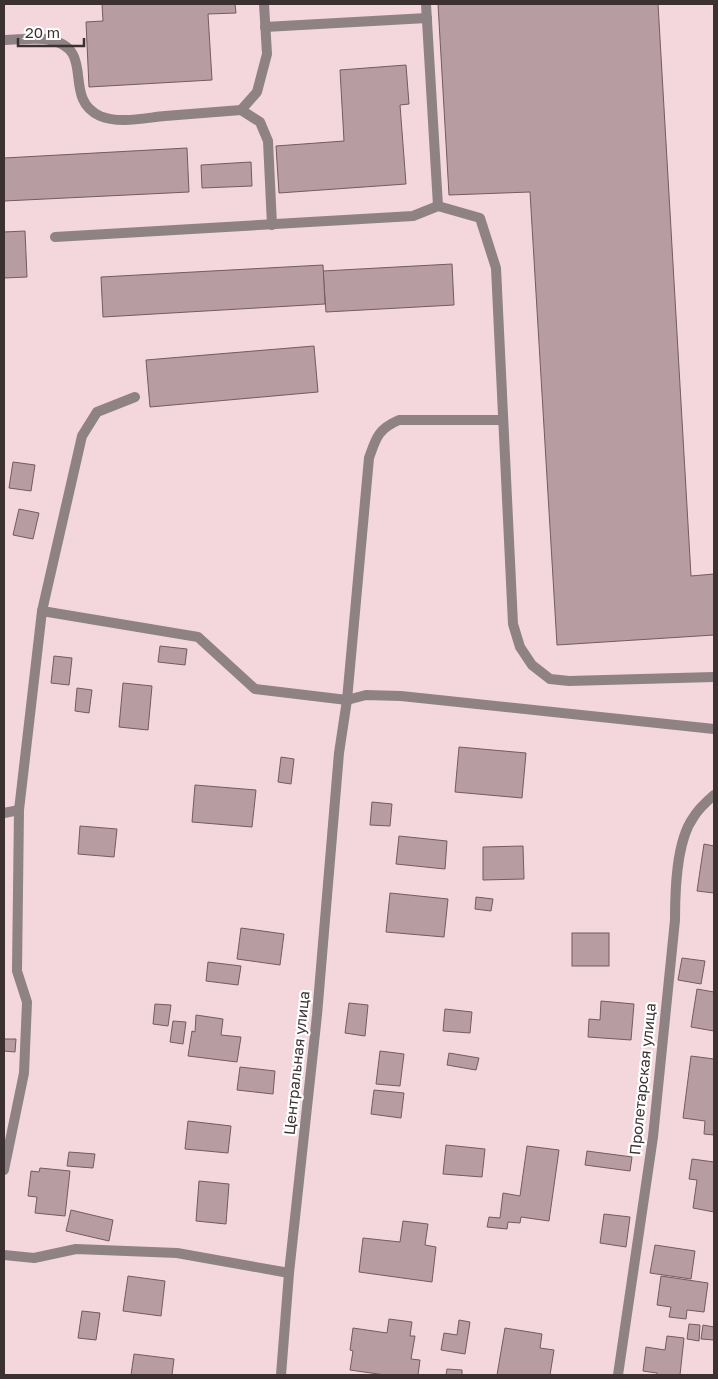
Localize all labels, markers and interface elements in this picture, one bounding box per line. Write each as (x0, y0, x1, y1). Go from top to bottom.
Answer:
scale bar (18, 15, 84, 47)
text: 20 m (25, 23, 60, 41)
street label: Центральная улица (279, 990, 313, 1136)
street label: Пролетарская улица (625, 1002, 659, 1156)

